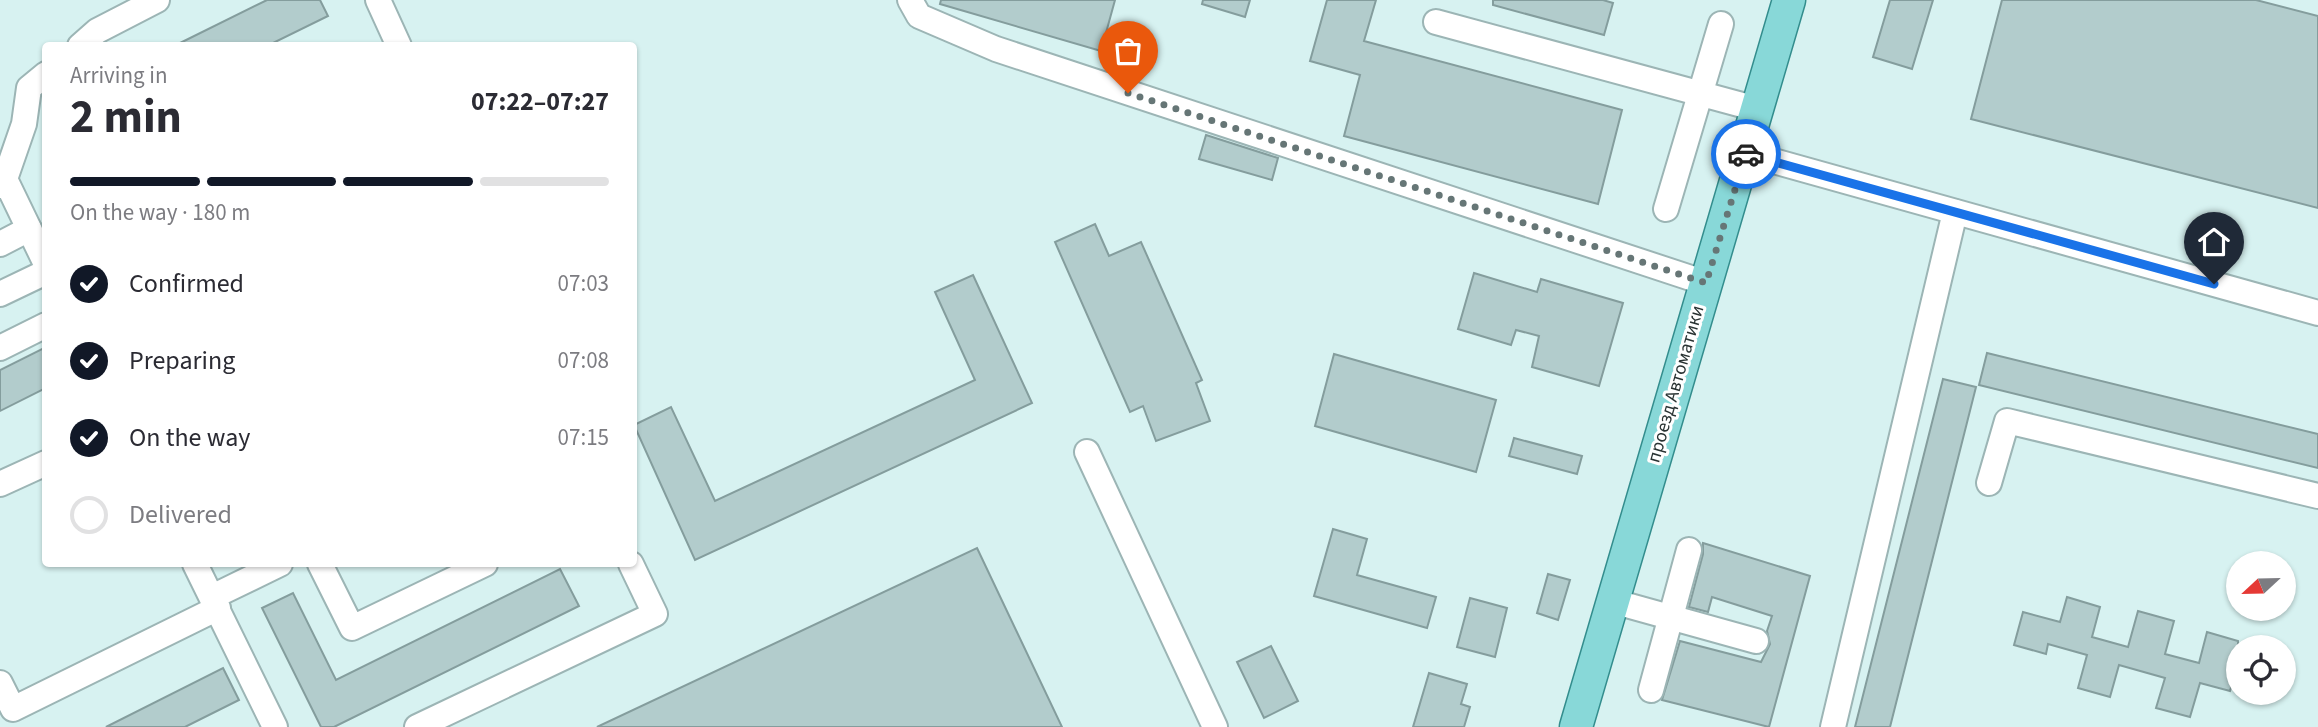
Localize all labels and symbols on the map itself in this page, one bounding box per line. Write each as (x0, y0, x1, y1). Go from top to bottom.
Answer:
pin (1098, 21, 1158, 93)
courier (1711, 119, 1781, 189)
pin (2184, 212, 2244, 284)
street label: проезд Автоматики (1641, 302, 1711, 466)
north arrow (2226, 551, 2296, 621)

